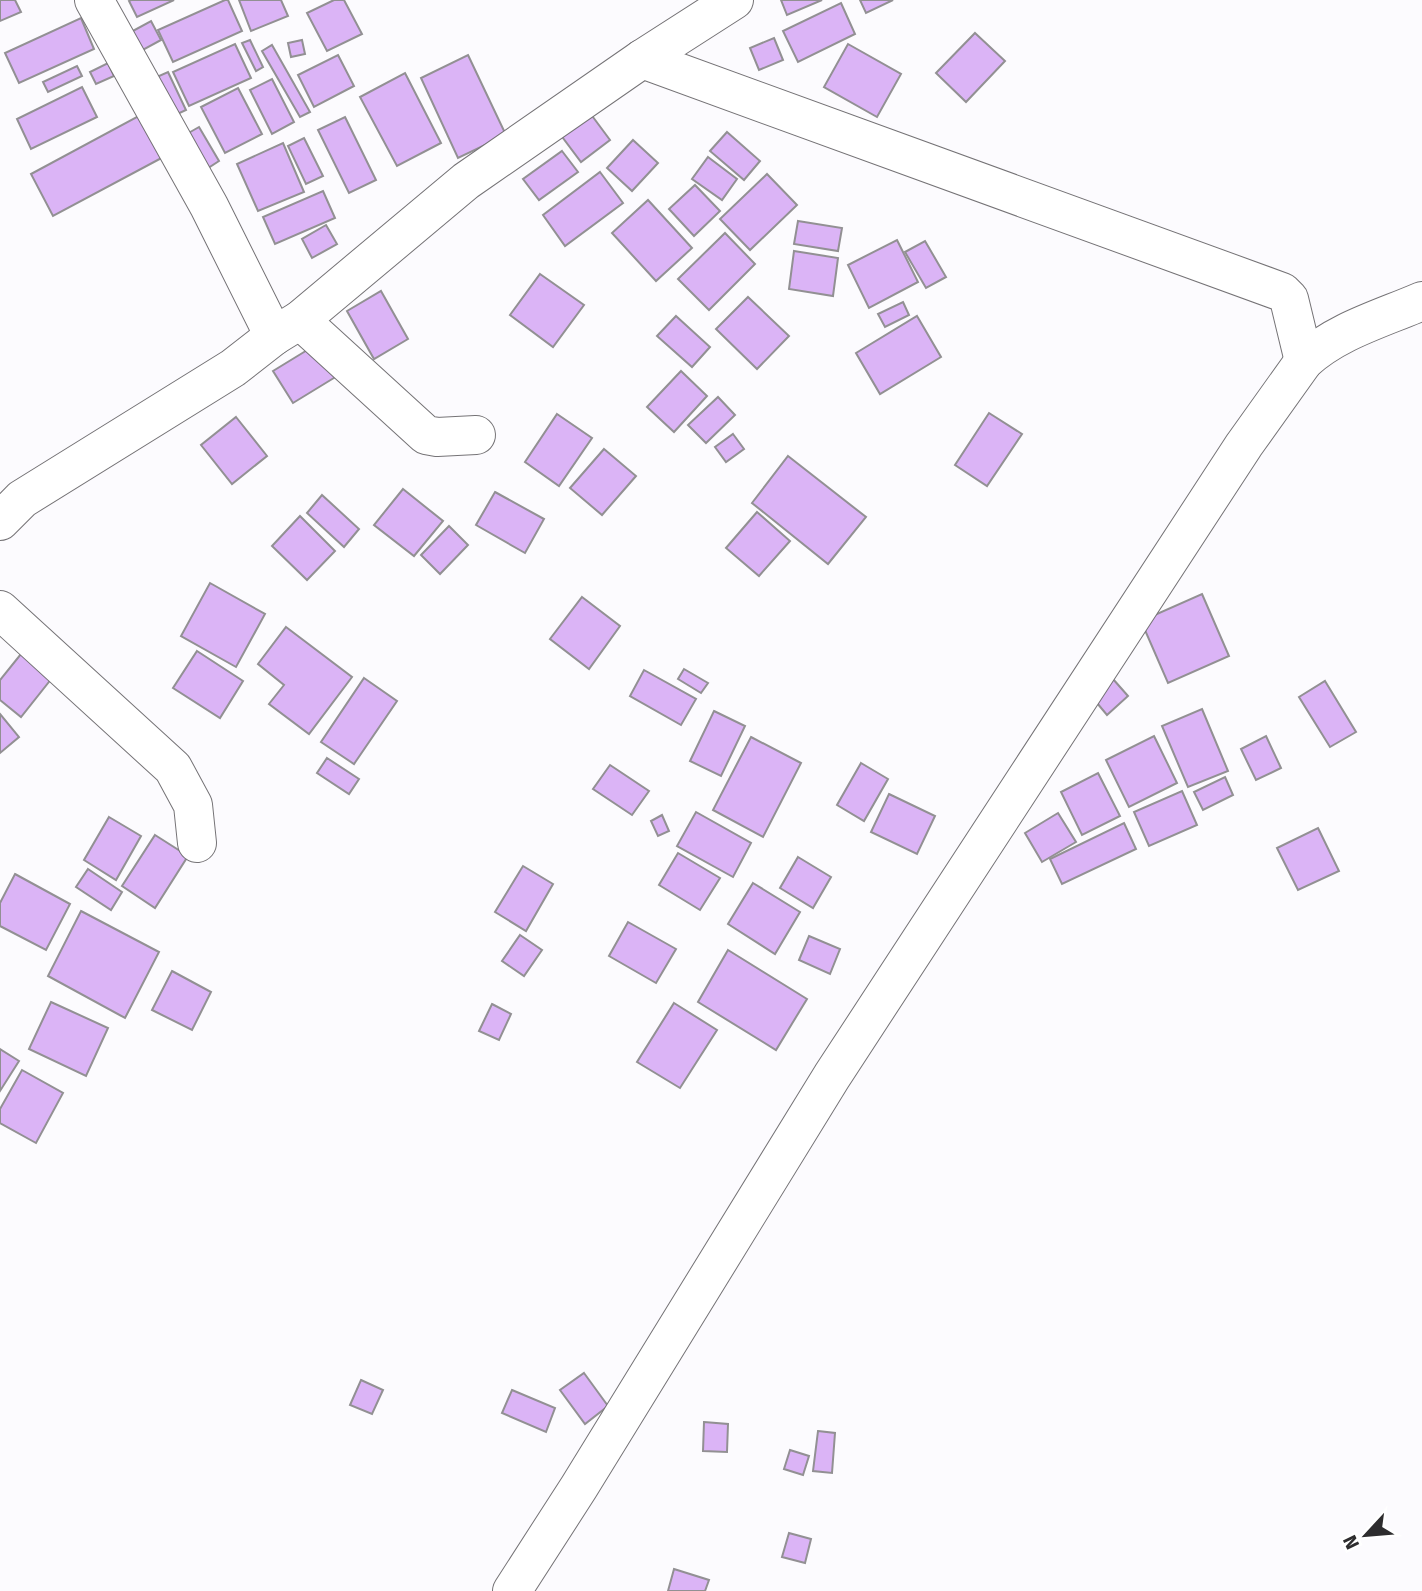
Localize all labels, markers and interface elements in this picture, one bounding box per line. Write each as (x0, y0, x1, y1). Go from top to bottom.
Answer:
north arrow (1331, 1500, 1401, 1570)
text: N (1338, 1532, 1364, 1553)

